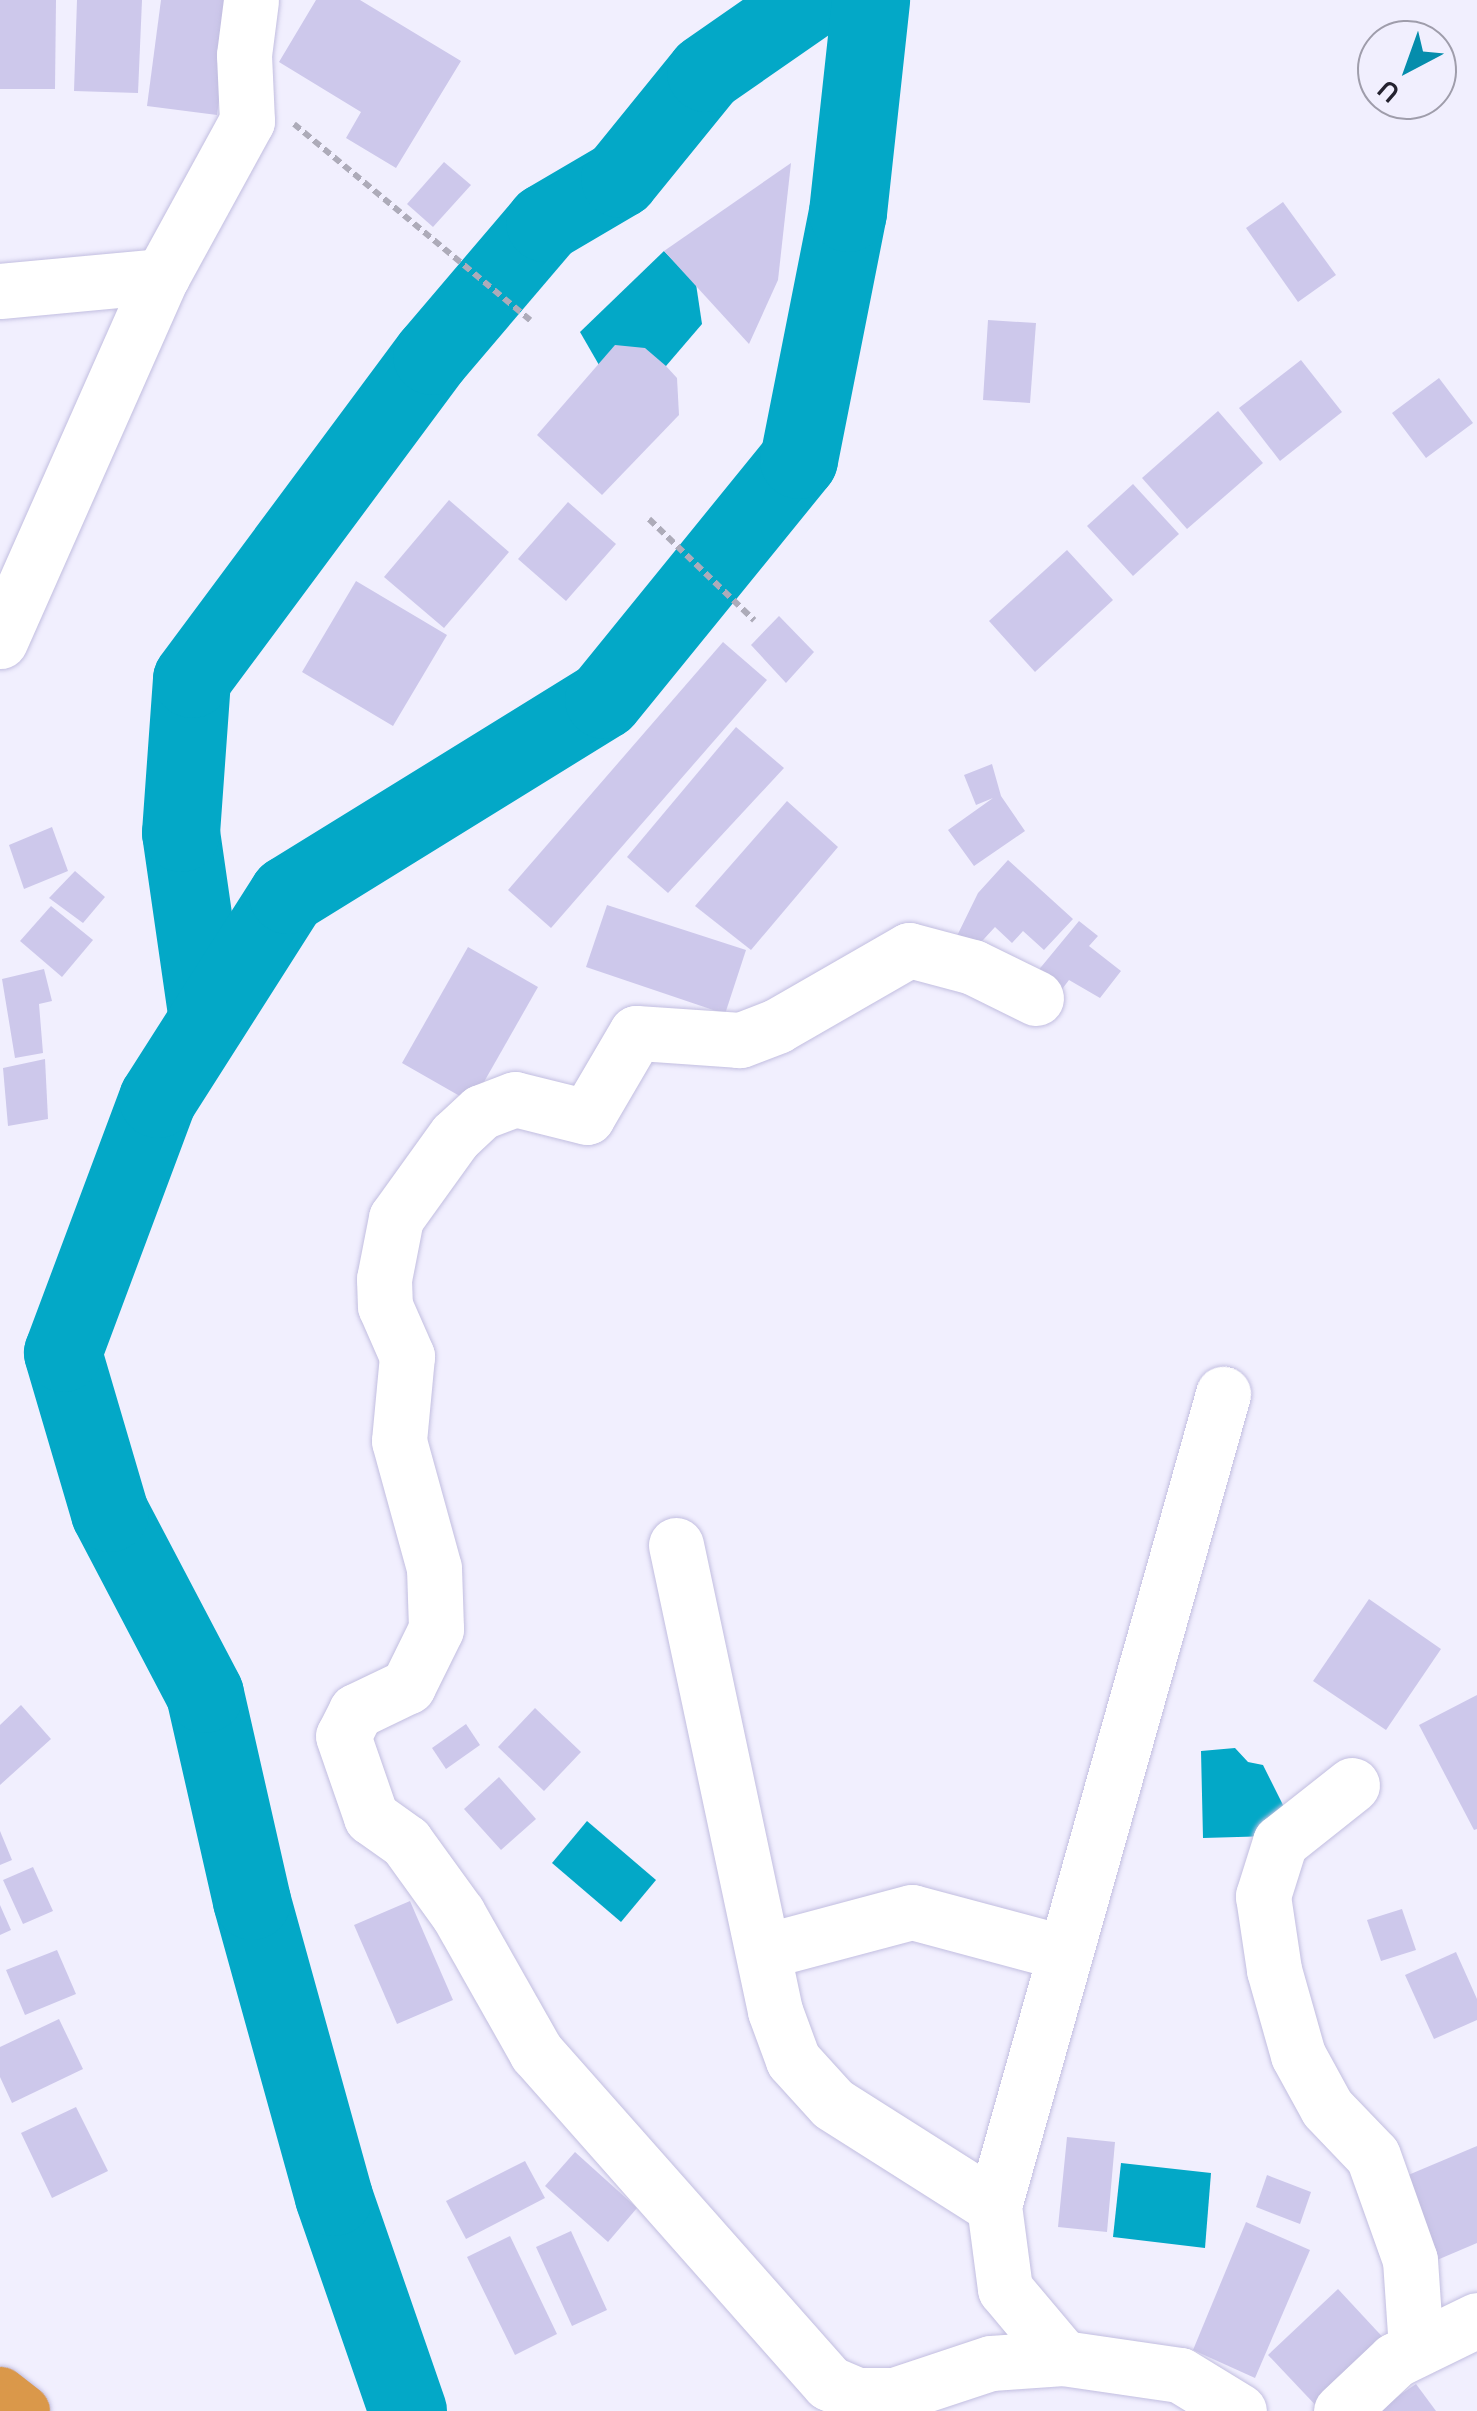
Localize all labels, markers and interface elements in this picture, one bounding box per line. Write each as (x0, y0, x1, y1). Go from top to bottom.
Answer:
north arrow (1357, 20, 1457, 120)
text: U (1370, 73, 1406, 110)

